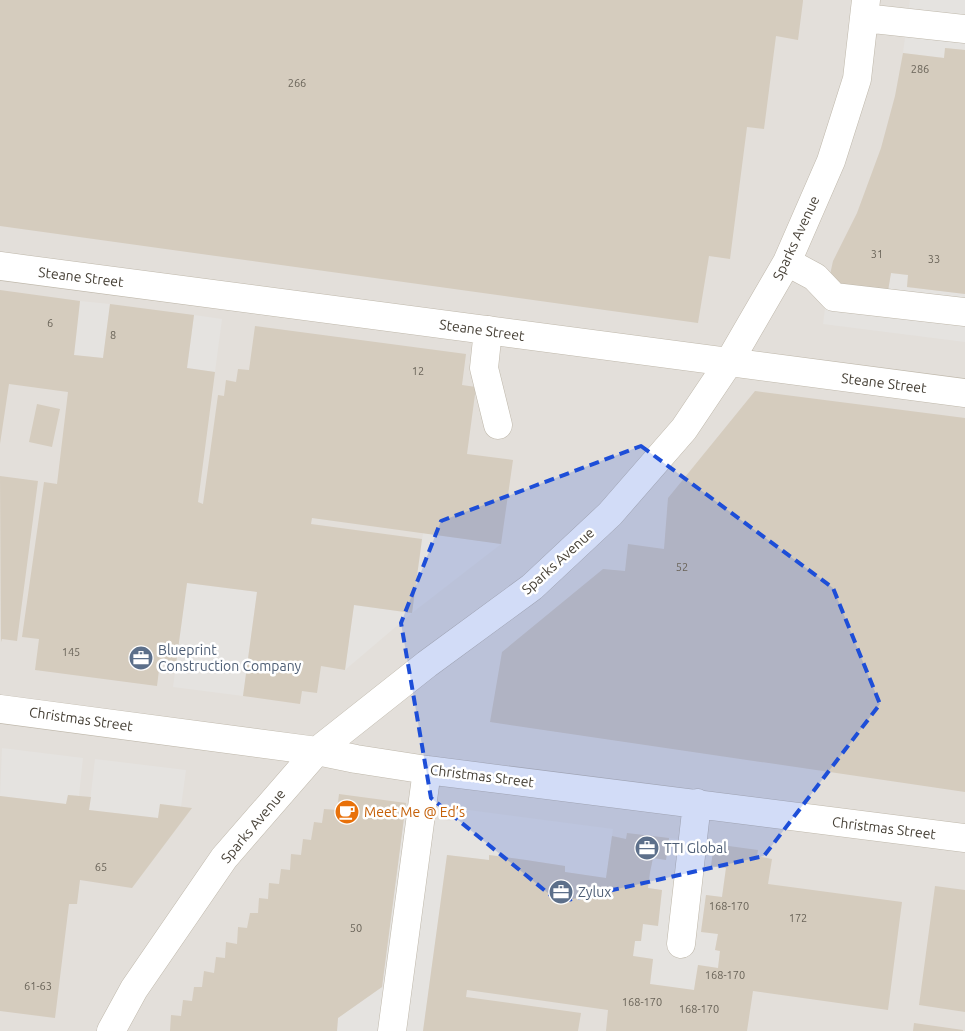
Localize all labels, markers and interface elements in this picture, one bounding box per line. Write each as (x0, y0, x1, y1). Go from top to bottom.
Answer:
house number: 286 (911, 63, 929, 75)
house number: 266 (288, 77, 306, 89)
street label: Sparks Avenue (769, 193, 823, 283)
house number: 31 (871, 248, 883, 260)
house number: 33 (928, 253, 940, 265)
street label: Steane Street (37, 264, 125, 290)
street label: Steane Street (438, 316, 526, 344)
house number: 6 (47, 317, 53, 329)
house number: 8 (110, 329, 116, 341)
house number: 12 (412, 365, 424, 377)
street label: Steane Street (840, 370, 928, 396)
street label: Sparks Avenue (519, 524, 597, 598)
house number: 52 (676, 561, 688, 573)
place label: Blueprint Construction Company (158, 642, 302, 674)
office icon: Blueprint Construction Company (128, 645, 154, 671)
house number: 145 (62, 646, 80, 658)
street label: Christmas Street (28, 704, 134, 734)
street label: Christmas Street (429, 762, 535, 790)
street label: Sparks Avenue (217, 786, 289, 866)
cafe icon: Meet Me @ Ed’s (334, 799, 360, 825)
place label: Meet Me @ Ed’s (364, 804, 465, 820)
street label: Christmas Street (831, 814, 937, 842)
office icon: TTI Global (634, 835, 660, 861)
place label: TTI Global (664, 840, 727, 856)
house number: 65 (95, 861, 107, 873)
office icon: Zylux (548, 879, 574, 905)
place label: Zylux (578, 884, 611, 900)
house number: 168-170 (709, 900, 749, 912)
house number: 172 (789, 912, 807, 924)
house number: 50 (350, 922, 362, 934)
house number: 168-170 (705, 969, 745, 981)
house number: 61-63 (24, 980, 52, 992)
house number: 168-170 (622, 996, 662, 1008)
house number: 168-170 (679, 1003, 719, 1015)

